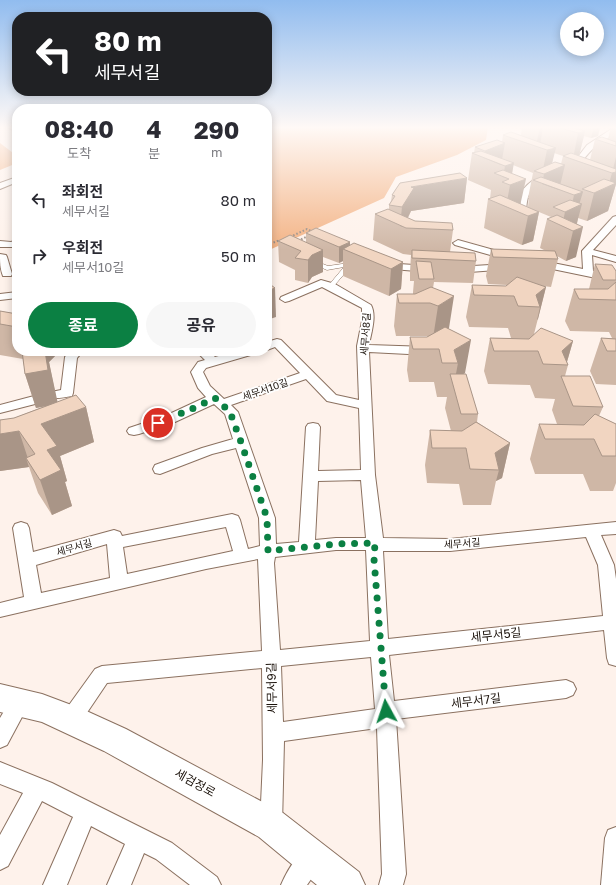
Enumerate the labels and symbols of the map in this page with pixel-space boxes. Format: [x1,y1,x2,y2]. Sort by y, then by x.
street label: 세무서8길 [358,312,372,356]
street label: 세무서10길 [240,376,290,402]
pin [141,406,175,440]
street label: 세무서길 [55,536,93,558]
street label: 세무서길 [443,536,481,550]
street label: 세무서5길 [470,624,522,645]
street label: 세무서9길 [264,662,279,714]
position arrow [365,690,407,732]
street label: 세무서7길 [450,690,502,711]
street label: 세검정로 [172,765,218,800]

